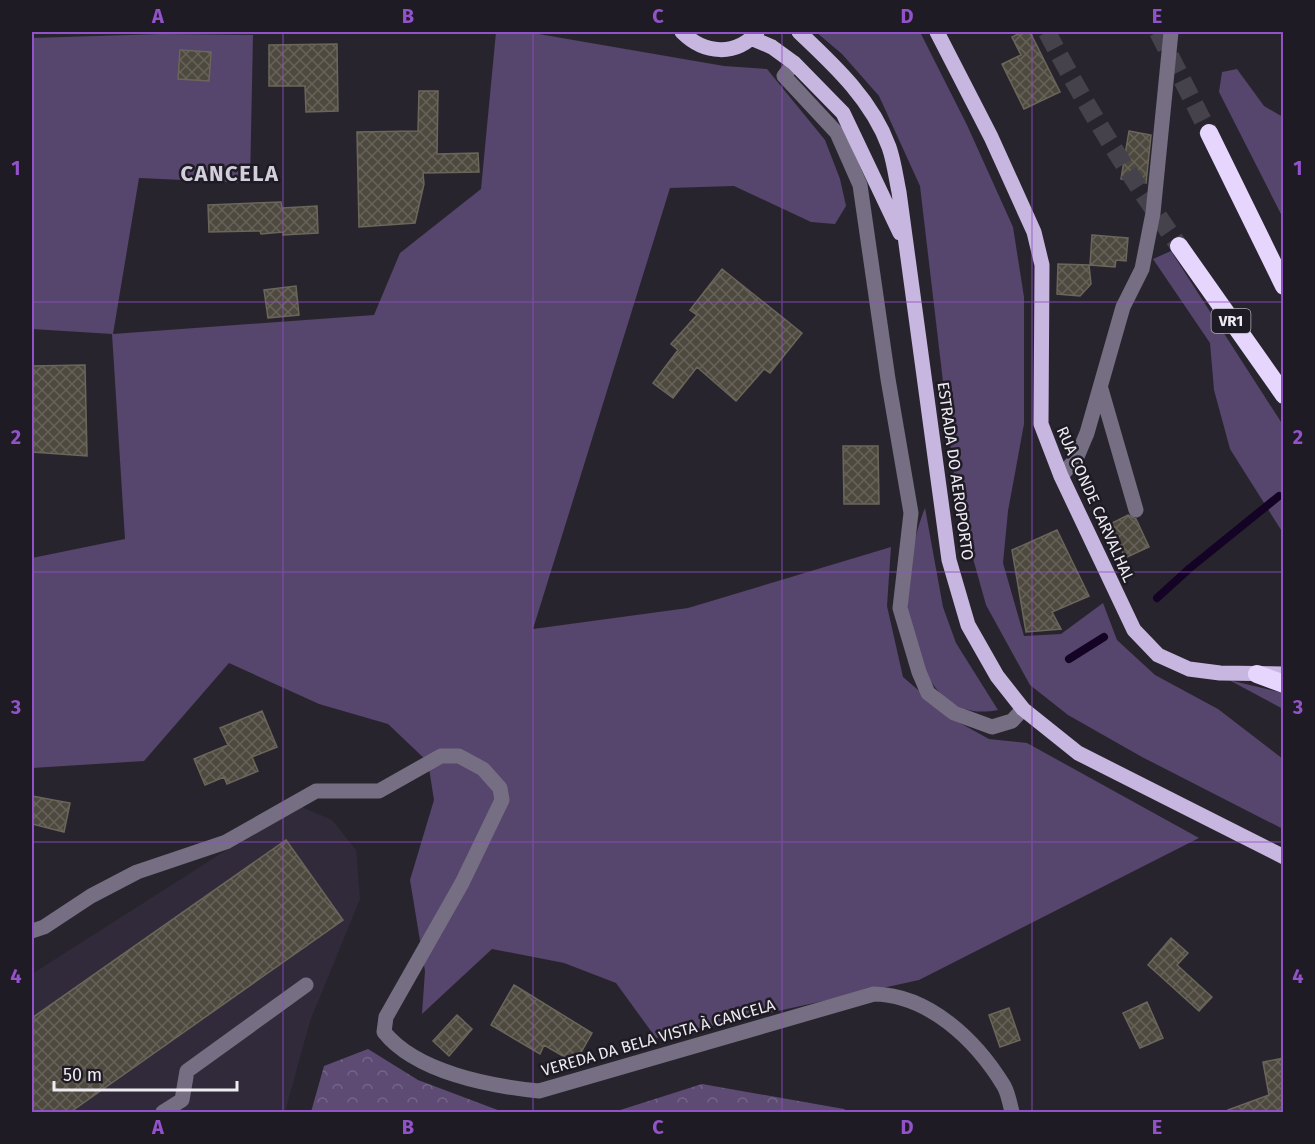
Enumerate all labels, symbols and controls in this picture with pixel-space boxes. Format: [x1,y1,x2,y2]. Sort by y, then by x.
text: A [151,4,165,28]
text: B [402,4,414,28]
text: C [652,4,664,28]
text: D [900,4,914,28]
text: E [1152,4,1162,28]
text: 1 [11,156,21,180]
text: 1 [1293,156,1303,180]
district label: CANCELA [180,160,280,187]
road number: VR1 [1212,309,1250,333]
street label: ESTRADA DO AEROPORTO [934,381,977,561]
street label: RUA CONDE CARVALHAL [1053,423,1139,585]
text: 2 [11,425,21,449]
text: 2 [1293,425,1303,449]
text: 3 [10,695,21,719]
text: 3 [1292,695,1303,719]
text: 4 [10,964,22,988]
text: 4 [1292,964,1304,988]
street label: VEREDA DA BELA VISTA À CANCELA [539,994,778,1080]
scale bar [54,1054,237,1092]
text: 50 m [63,1064,102,1086]
text: A [151,1115,165,1139]
text: B [402,1115,414,1139]
text: C [652,1115,664,1139]
text: D [900,1115,914,1139]
text: E [1152,1115,1162,1139]

